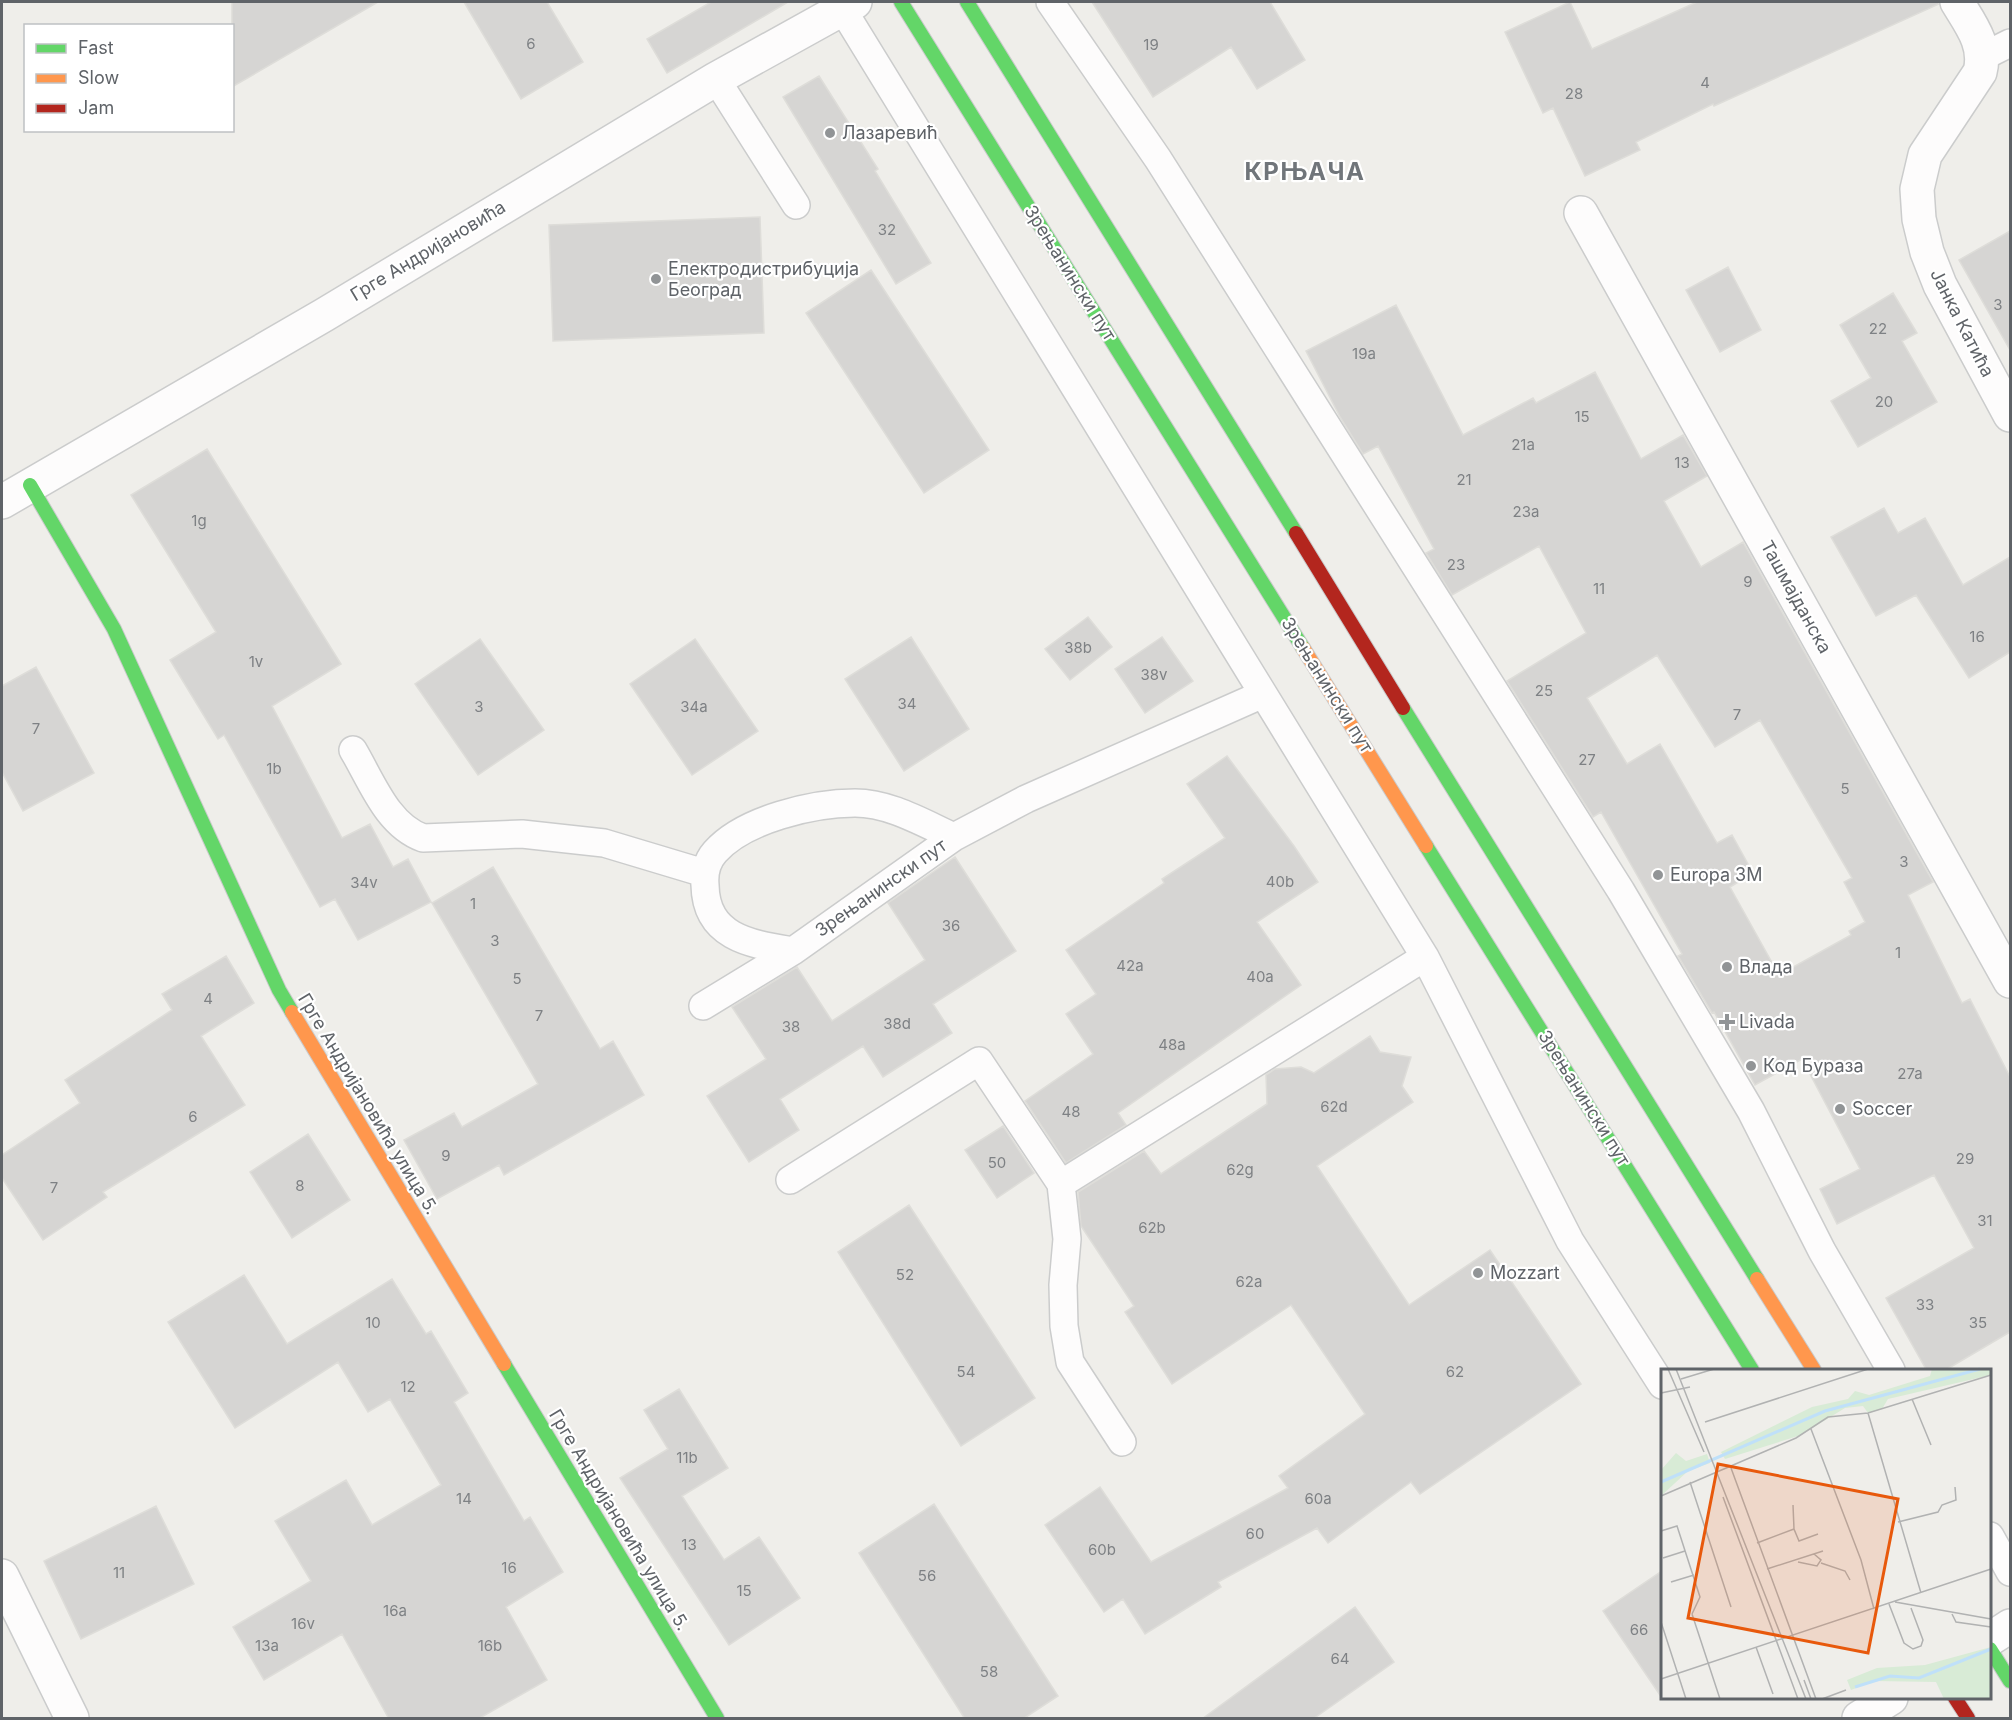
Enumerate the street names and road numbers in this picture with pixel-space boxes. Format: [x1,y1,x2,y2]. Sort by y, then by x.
street label: Грге Андријановића [346,196,509,305]
street label: Зрењанински пут [1020,201,1121,345]
street label: Јанка Катића [1926,265,1999,380]
street label: Ташмајданска [1757,537,1836,657]
street label: Зрењанински пут [1277,613,1378,757]
street label: Зрењанински пут [811,834,951,941]
street label: Грге Андријановића улица 5. [294,989,443,1218]
street label: Зрењанински пут [1534,1026,1635,1170]
street label: Грге Андријановића улица 5. [545,1405,694,1634]

